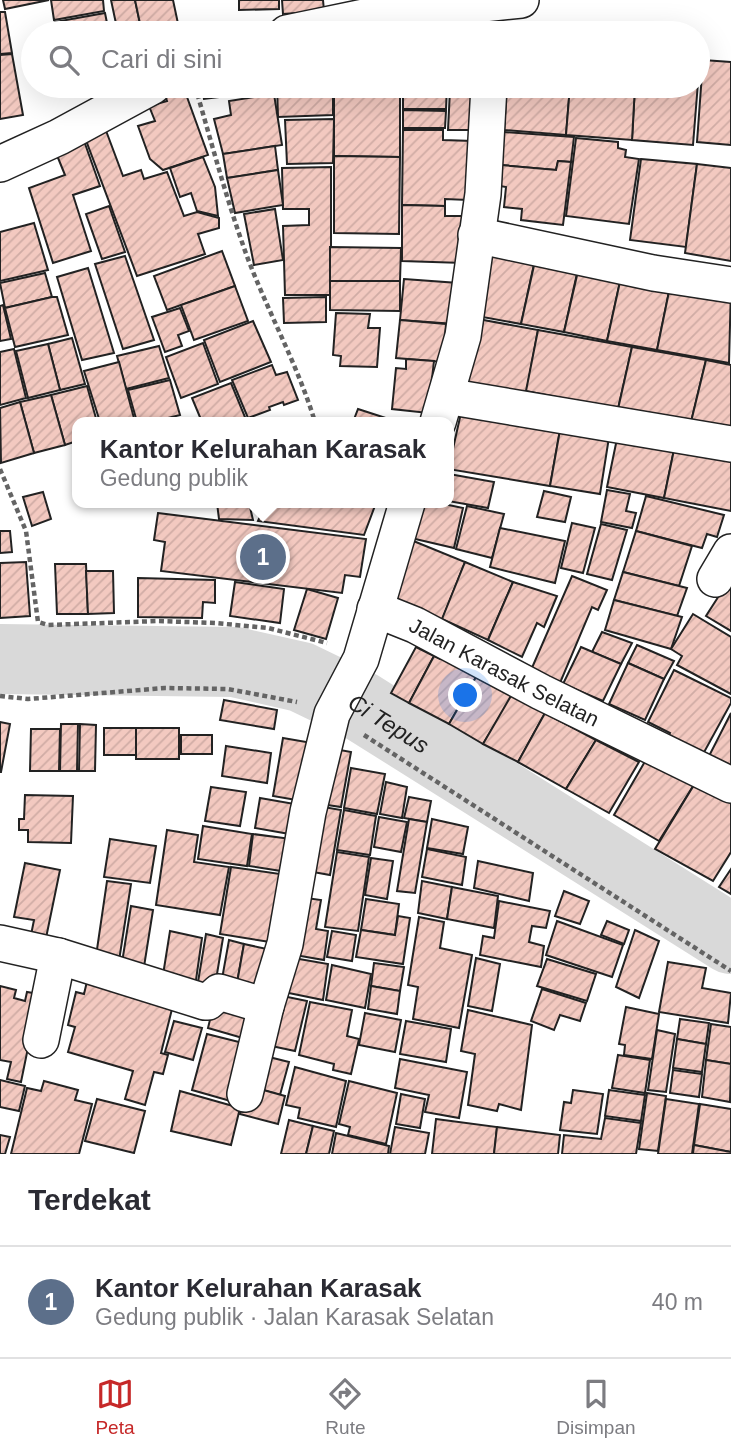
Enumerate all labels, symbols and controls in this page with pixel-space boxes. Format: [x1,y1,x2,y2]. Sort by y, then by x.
search box [21,21,710,98]
icon: search [45,41,83,79]
text: Cari di sini [101,44,222,74]
popup [72,417,454,508]
text: Kantor Kelurahan Karasak [100,434,426,464]
text: Gedung publik [100,465,248,491]
pin: 1 [240,531,286,583]
street label: Jalan Karasak Selatan [406,613,603,730]
your location [448,678,482,712]
water label: Ci Tepus [344,689,434,759]
text: Terdekat [28,1183,151,1216]
text: Kantor Kelurahan Karasak [95,1273,422,1303]
text: 1 [45,1289,57,1315]
text: 40 m [652,1289,703,1315]
text: Gedung publik · Jalan Karasak Selatan [95,1304,494,1330]
tab: Peta [95,1375,135,1439]
tab: Rute [325,1375,366,1439]
tab: Disimpan [556,1375,636,1439]

